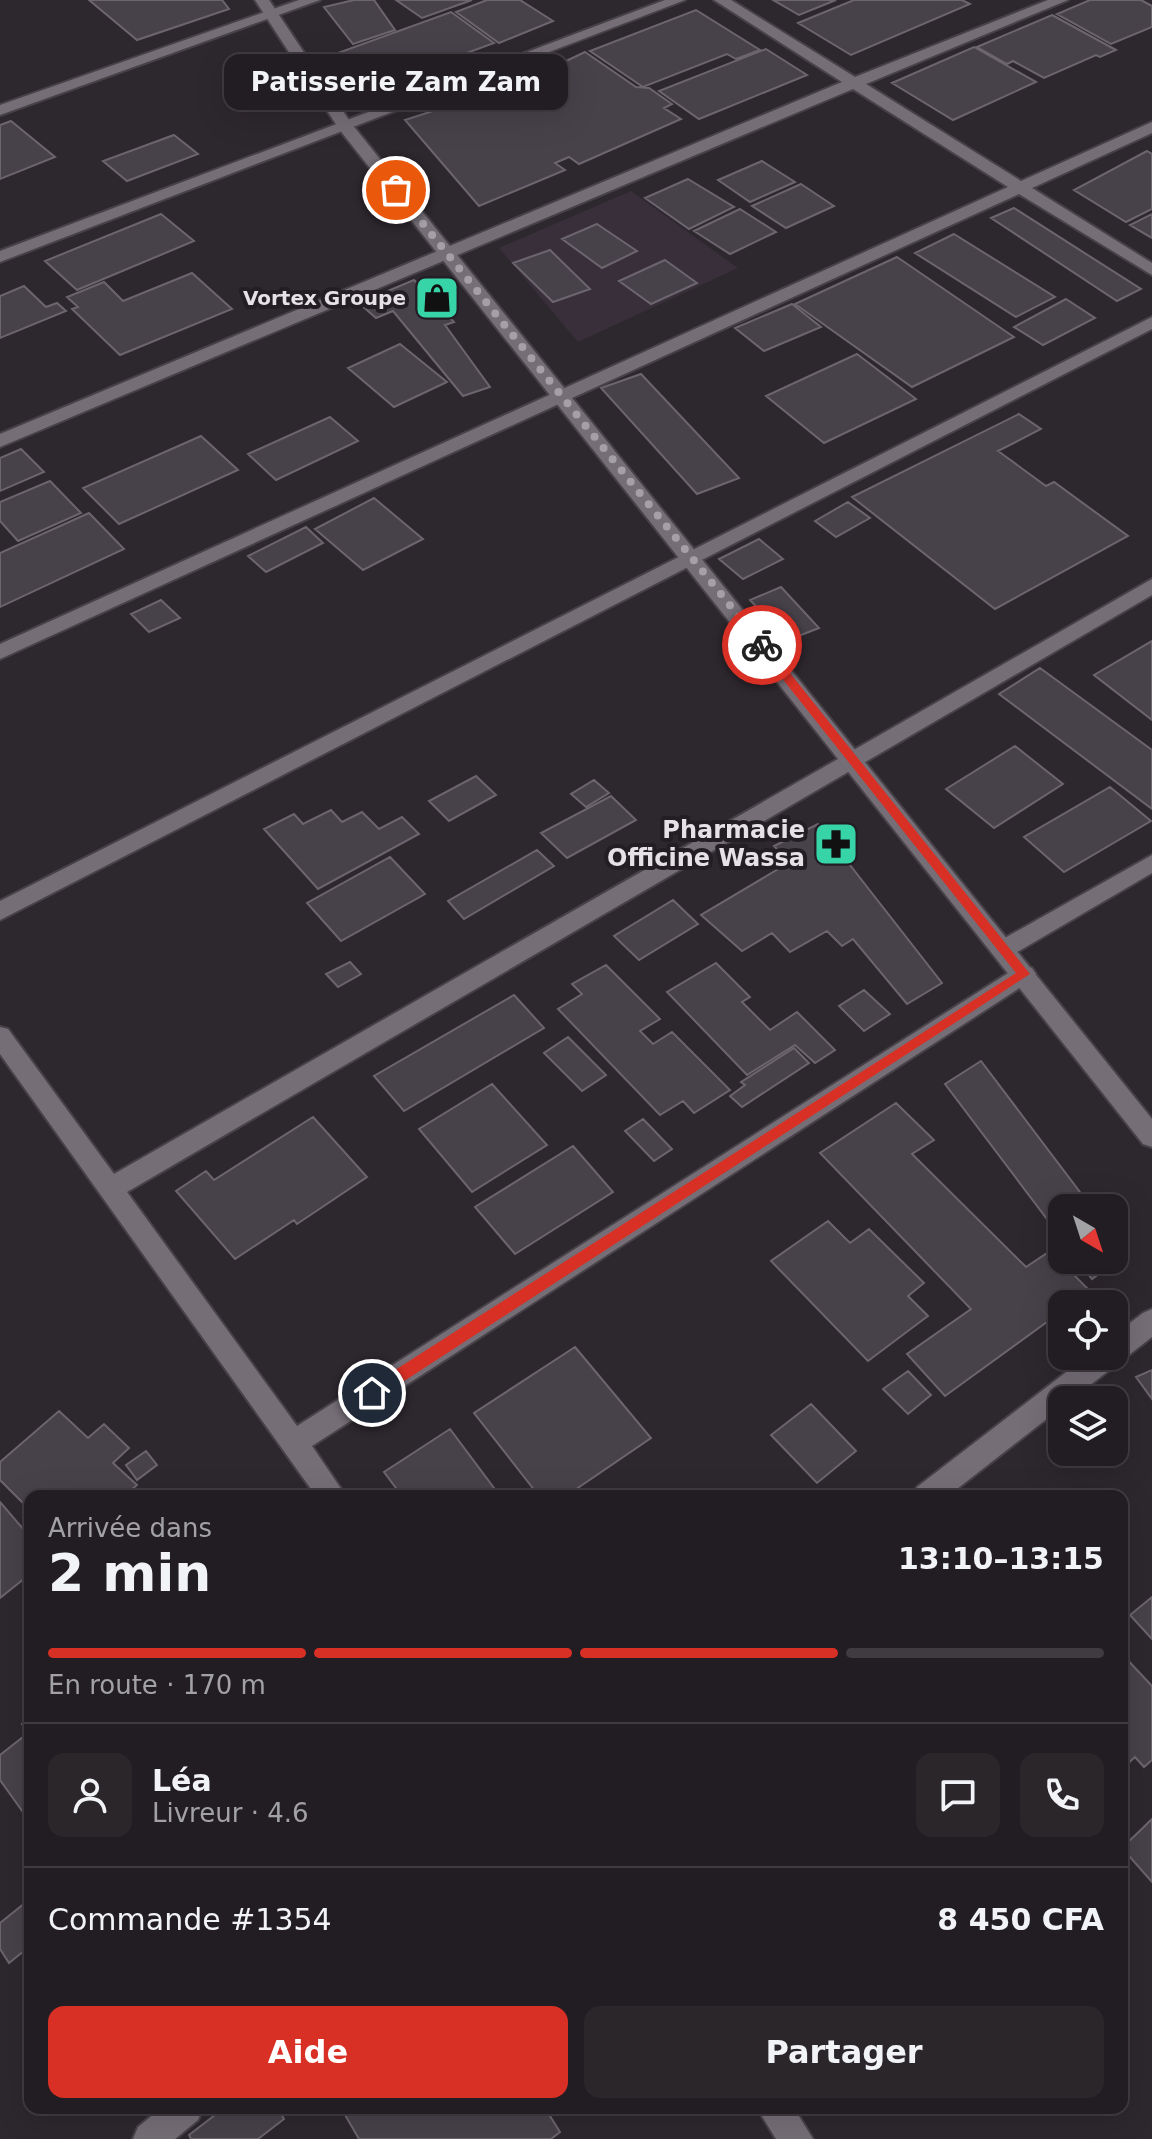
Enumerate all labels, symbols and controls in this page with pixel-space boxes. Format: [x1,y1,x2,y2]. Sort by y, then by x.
callout: Patisserie Zam Zam [224,54,568,110]
text: Patisserie Zam Zam [251,67,541,97]
pin [362,156,430,224]
icon: bag [374,168,418,212]
shop icon: Vortex Groupe [413,274,461,322]
place label: Vortex Groupe [243,286,406,310]
courier [722,605,802,685]
icon: bike [740,623,784,667]
place label: Pharmacie Officine Wassa [607,816,805,872]
pharmacy icon: Pharmacie Officine Wassa [812,820,860,868]
north arrow [1048,1194,1128,1274]
map controls [1048,1194,1128,1466]
button: locate [1048,1290,1128,1370]
pin [338,1359,406,1427]
icon: home [350,1371,394,1415]
button: layers [1048,1386,1128,1466]
text: Arrivée dans [48,1513,212,1543]
text: 13:10–13:15 [898,1541,1104,1576]
text: 2 min [48,1543,211,1603]
text: En route · 170 m [48,1670,266,1700]
button: person [48,1753,132,1837]
button: chat [916,1753,1000,1837]
button: phone [1020,1753,1104,1837]
text: Léa [152,1763,212,1798]
text: Livreur · 4.6 [152,1798,309,1828]
text: Commande #1354 [48,1902,332,1937]
text: 8 450 CFA [937,1902,1104,1937]
button: Aide [48,2006,568,2098]
button: Partager [584,2006,1104,2098]

